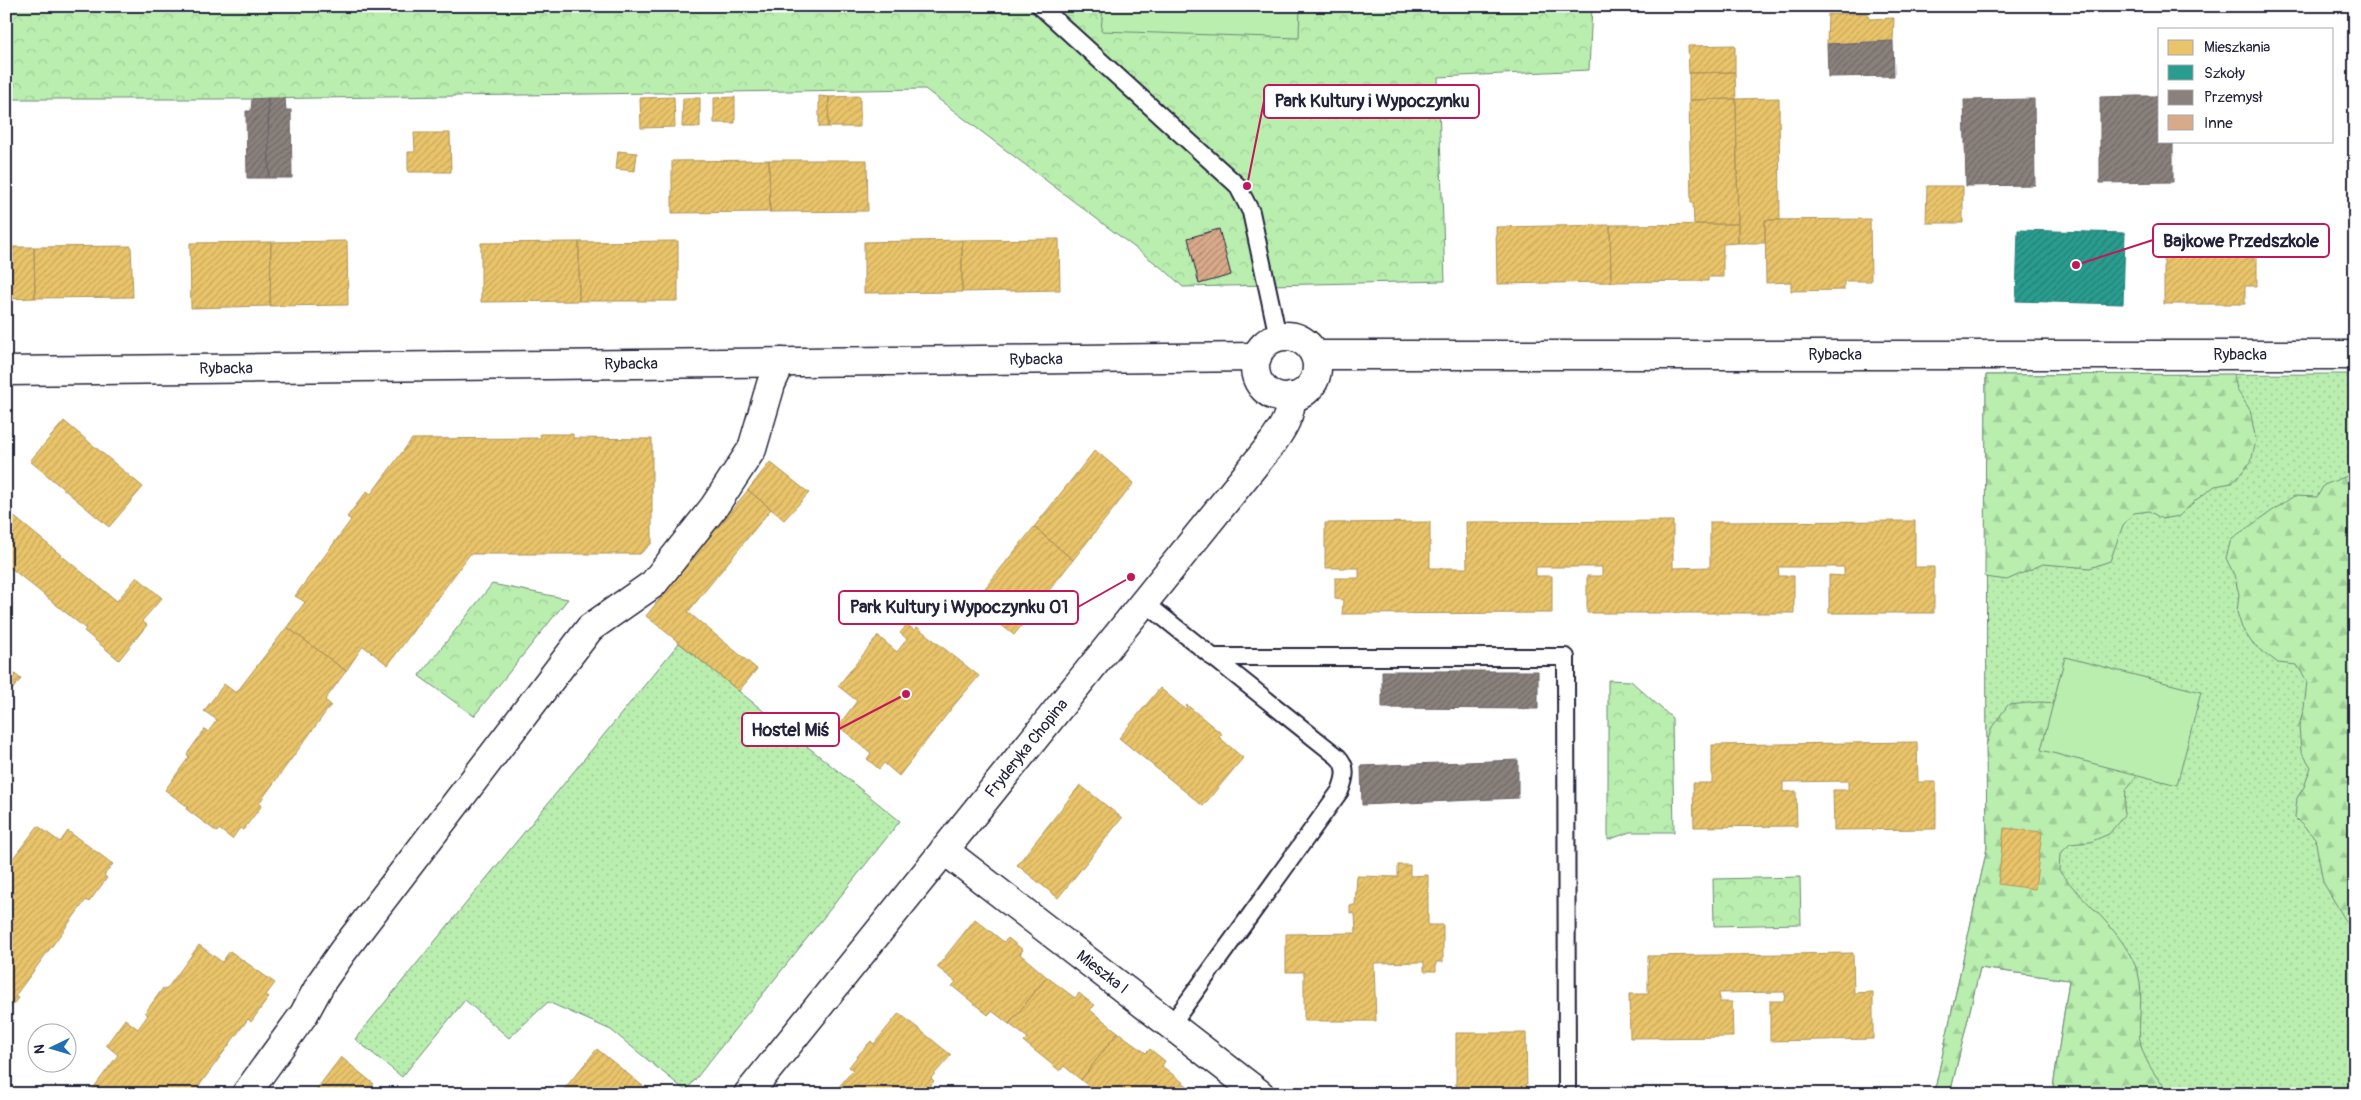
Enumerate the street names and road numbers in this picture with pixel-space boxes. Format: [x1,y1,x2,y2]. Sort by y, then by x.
street label: Rybacka [1808,345,1862,365]
street label: Rybacka [2213,345,2267,365]
street label: Rybacka [1009,349,1063,370]
street label: Rybacka [604,354,658,374]
street label: Rybacka [199,358,253,379]
street label: Fryderyka Chopina [981,695,1072,802]
street label: Mieszka I [1072,946,1132,998]

